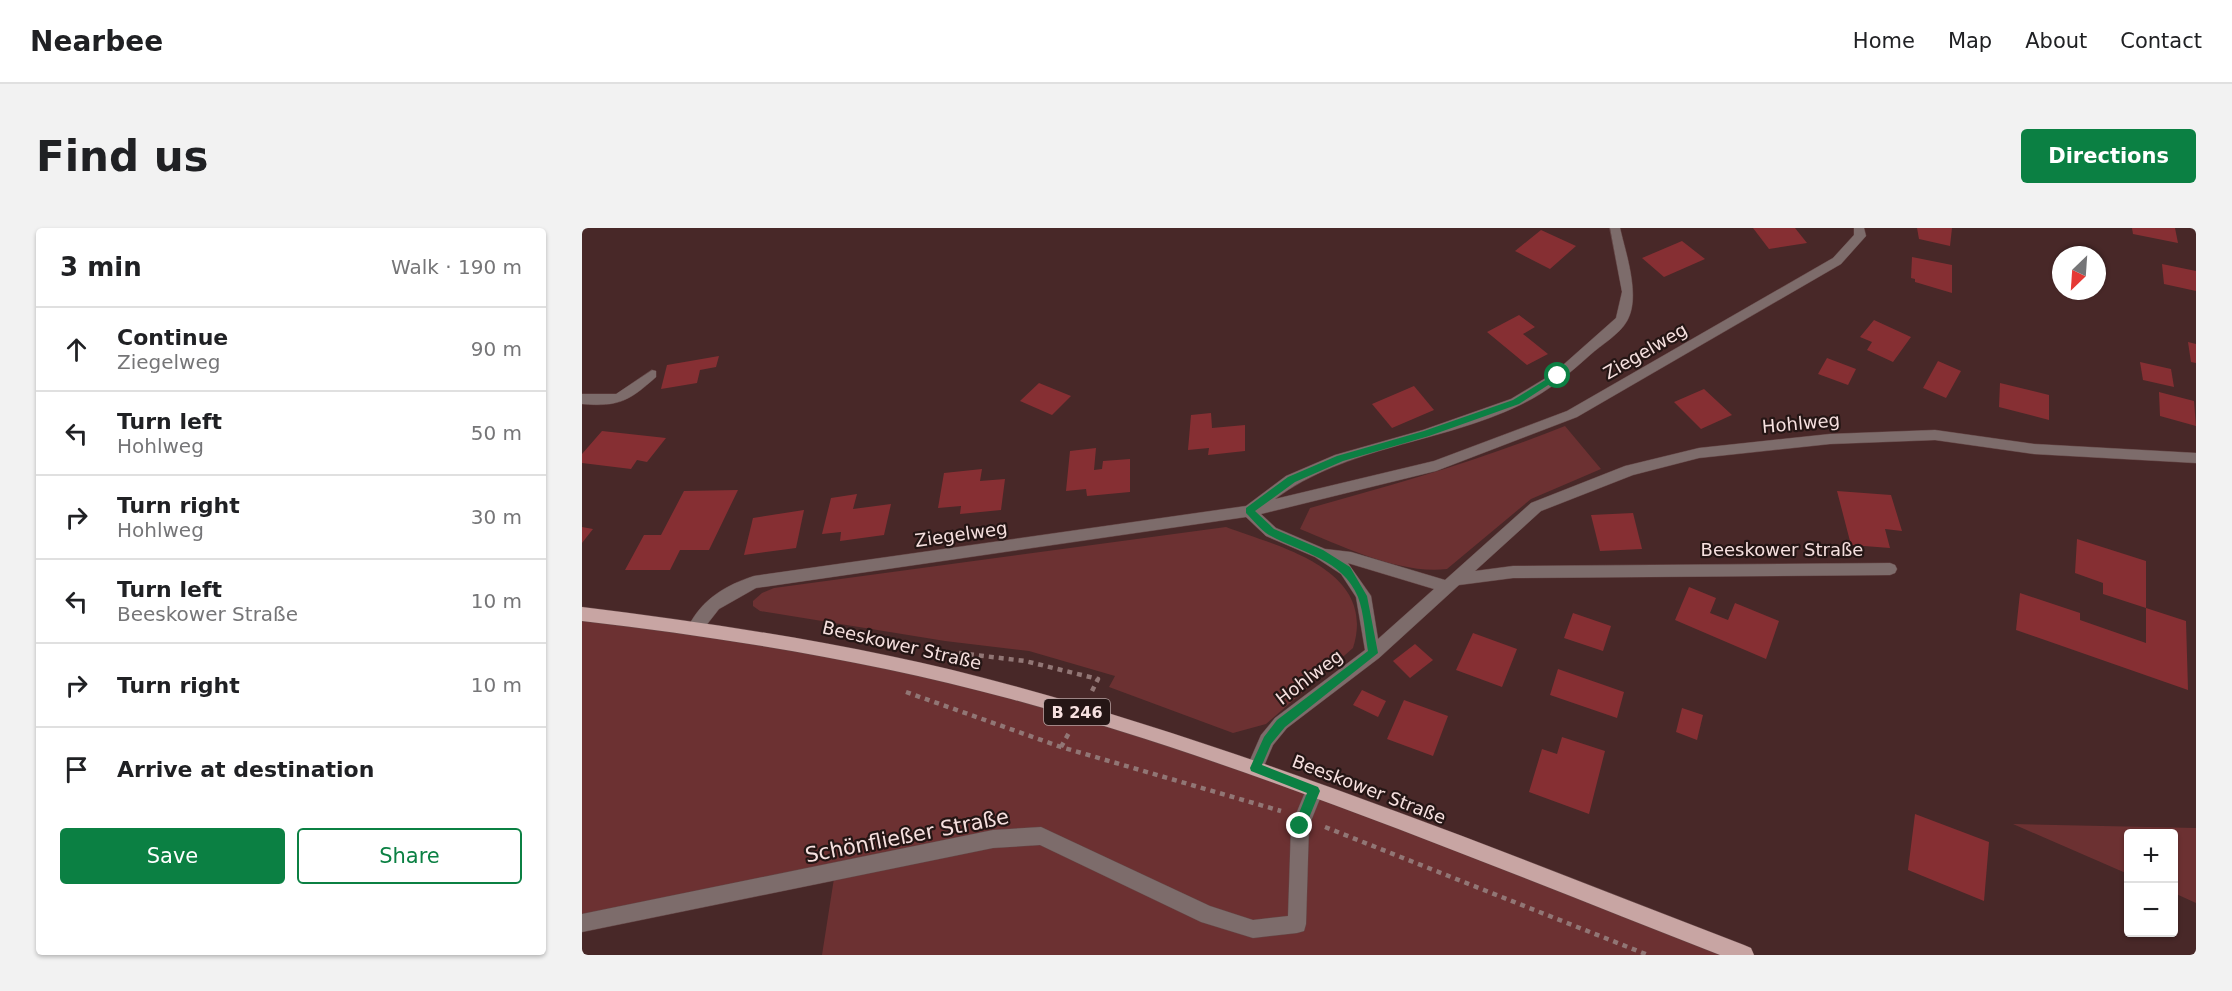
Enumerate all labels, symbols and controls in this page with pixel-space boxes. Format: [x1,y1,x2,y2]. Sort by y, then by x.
text: Nearbee [30,25,163,58]
text: Home [1853,29,1915,53]
text: Map [1948,29,1992,53]
text: About [2025,29,2087,53]
text: Contact [2120,29,2202,53]
button: Directions [2021,129,2196,183]
text: Find us [36,132,209,181]
north arrow [2052,246,2106,300]
text: 3 min [60,252,142,282]
text: Walk · 190 m [391,255,522,279]
street label: Ziegelweg [1599,319,1691,383]
text: Continue [117,325,228,350]
icon: ahead [60,333,93,366]
text: 90 m [471,337,522,361]
text: Ziegelweg [117,350,220,374]
route start [1544,362,1570,388]
text: Turn left [117,409,222,434]
street label: Hohlweg [1761,409,1841,437]
icon: left [60,417,93,450]
text: 50 m [471,421,522,445]
text: Hohlweg [117,434,204,458]
text: Turn right [117,493,240,518]
icon: right [60,501,93,534]
text: 30 m [471,505,522,529]
street label: Ziegelweg [913,517,1009,551]
text: Hohlweg [117,518,204,542]
street label: Beeskower Straße [1701,539,1863,560]
text: Turn left [117,577,222,602]
icon: left [60,585,93,618]
text: 10 m [471,589,522,613]
text: Beeskower Straße [117,602,298,626]
street label: Beeskower Straße [820,616,984,674]
street label: Hohlweg [1271,645,1347,709]
icon: right [60,669,93,702]
text: Turn right [117,673,240,698]
text: 10 m [471,673,522,697]
road number: B 246 [1044,699,1110,725]
street label: Beeskower Straße [1289,750,1449,828]
icon: arrive [60,753,93,786]
text: Arrive at destination [117,757,374,782]
street label: Schönfließer Straße [803,804,1011,868]
route end [1286,812,1312,838]
button: Save [60,828,285,884]
button: Share [297,828,522,884]
map controls [2124,829,2178,937]
button: + [2124,829,2178,883]
button: − [2124,883,2178,937]

